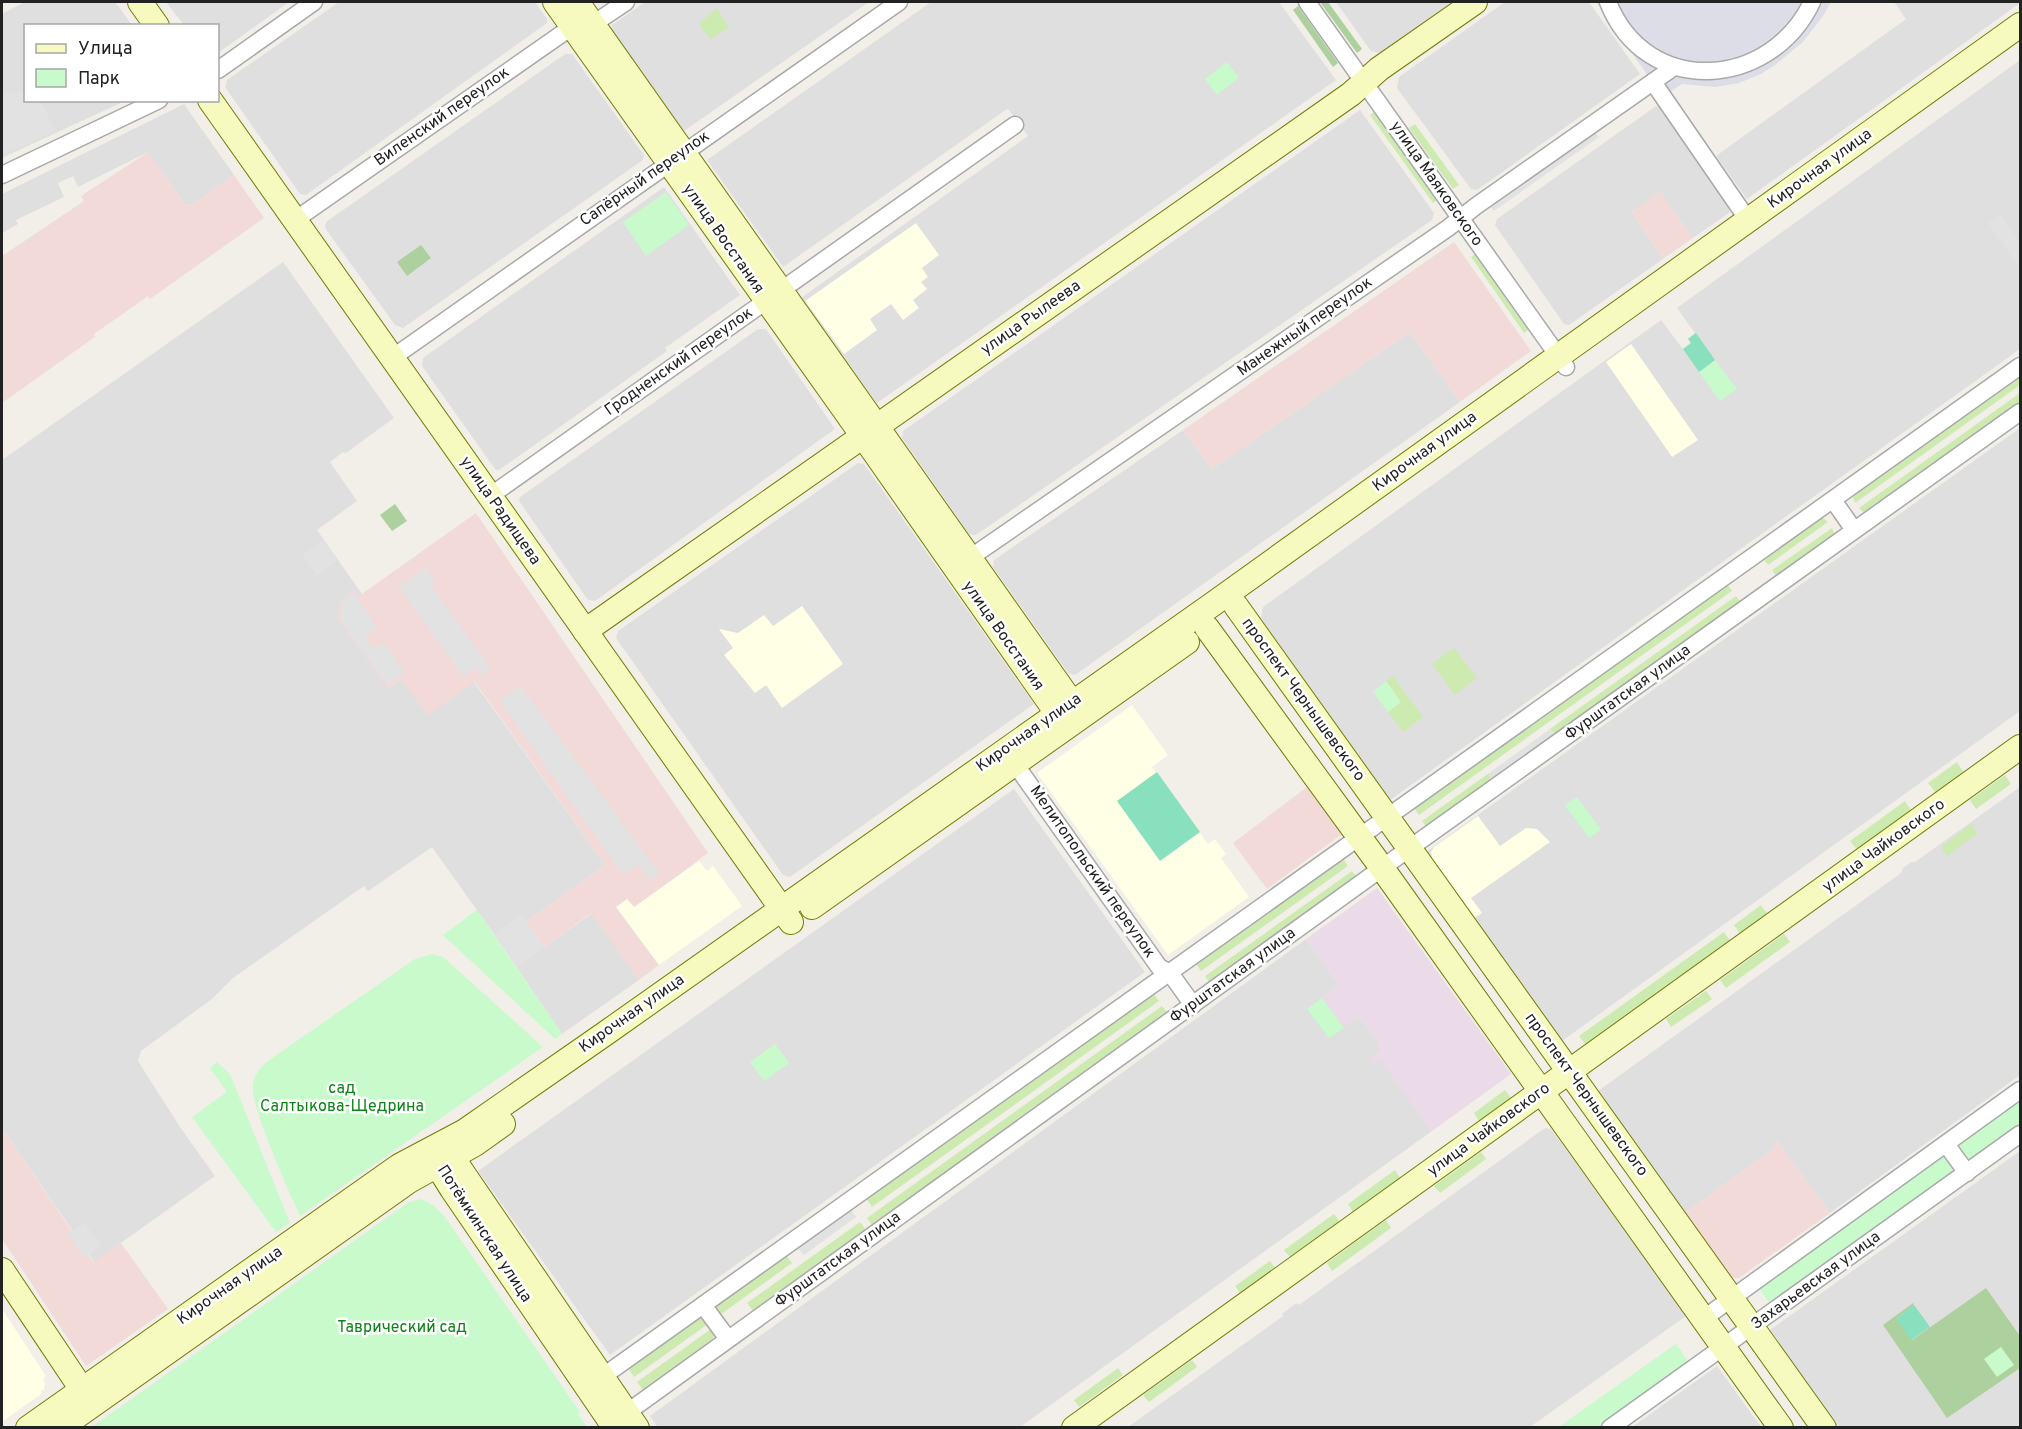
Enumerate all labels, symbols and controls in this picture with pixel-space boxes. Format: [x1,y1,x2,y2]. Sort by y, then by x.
legend [24,24,219,102]
text: Улица [78,38,132,61]
street label: Виленский переулок [371,63,513,171]
text: Парк [78,68,120,91]
street label: улица Маяковского [1385,117,1487,251]
street label: Кирочная улица [1764,124,1876,214]
street label: Сапёрный переулок [576,127,714,231]
street label: улица Восстания [678,180,768,298]
street label: Манежный переулок [1234,273,1376,381]
street label: улица Рылеева [977,276,1085,360]
street label: Гродненский переулок [601,303,757,421]
street label: Кирочная улица [1369,407,1481,497]
street label: улица Радищева [455,453,545,569]
street label: улица Восстания [958,577,1048,695]
street label: проспект Чернышевского [1237,614,1369,786]
street label: Фурштатская улица [1561,641,1695,745]
street label: Кирочная улица [972,689,1086,777]
street label: Мелитопольский переулок [1025,782,1159,962]
street label: улица Чайковского [1819,795,1949,897]
street label: Фурштатская улица [1166,924,1300,1028]
street label: Кирочная улица [575,970,689,1058]
street label: проспект Чернышевского [1520,1009,1652,1181]
park label: сад Салтыкова-Щедрина [260,1079,424,1117]
street label: улица Чайковского [1424,1079,1554,1181]
street label: Потёмкинская улица [432,1162,536,1306]
street label: Фурштатская улица [771,1208,905,1312]
street label: Захарьевская улица [1747,1227,1885,1335]
street label: Кирочная улица [173,1242,287,1330]
park label: Таврический сад [337,1318,467,1338]

